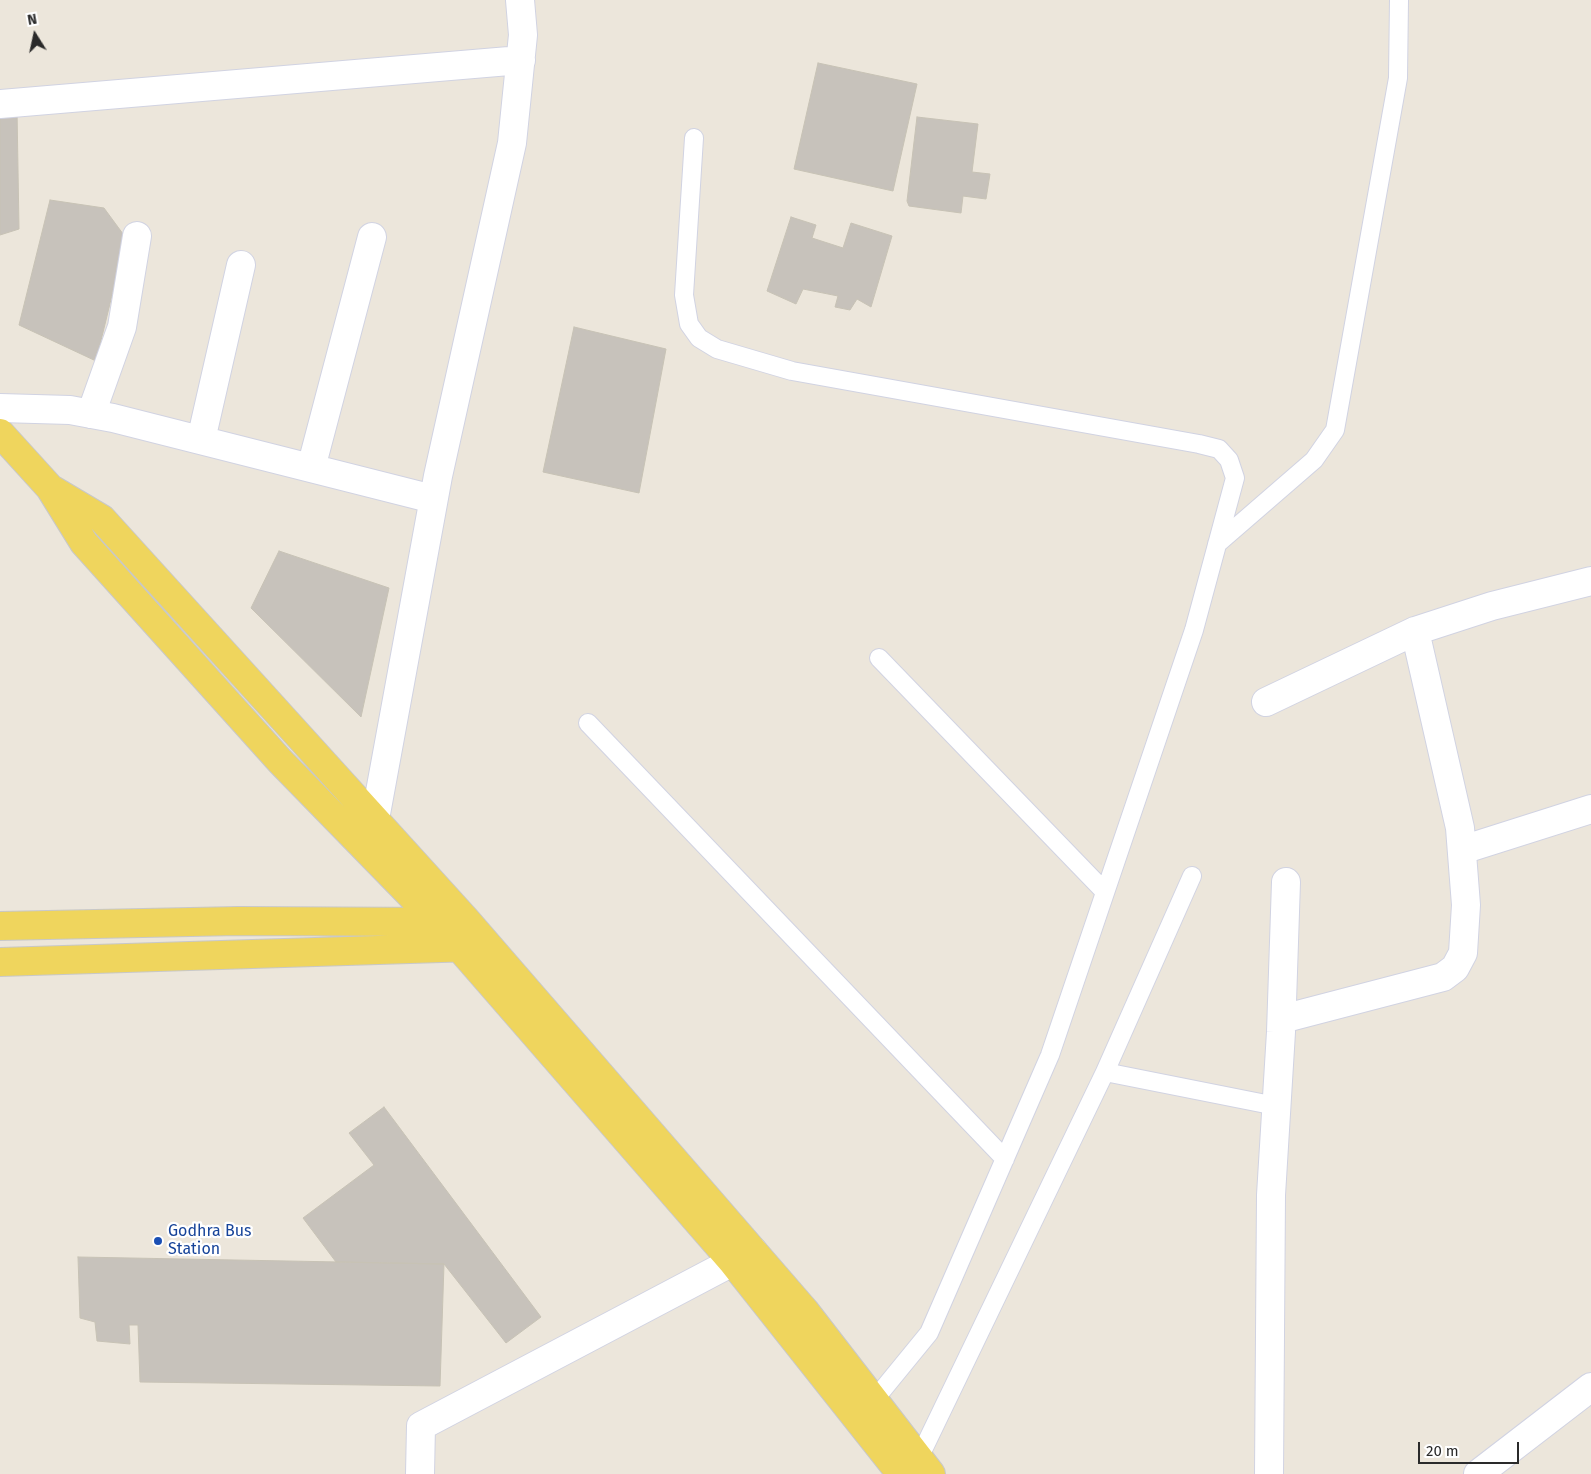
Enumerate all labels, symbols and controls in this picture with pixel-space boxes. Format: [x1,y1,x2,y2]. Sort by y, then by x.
north arrow [10,10,60,60]
text: N [26,11,38,29]
place label: Godhra Bus Station [168,1222,251,1260]
marker: Godhra Bus Station [152,1235,164,1247]
scale bar [1421,1432,1522,1464]
text: 20 m [1426,1442,1459,1460]

